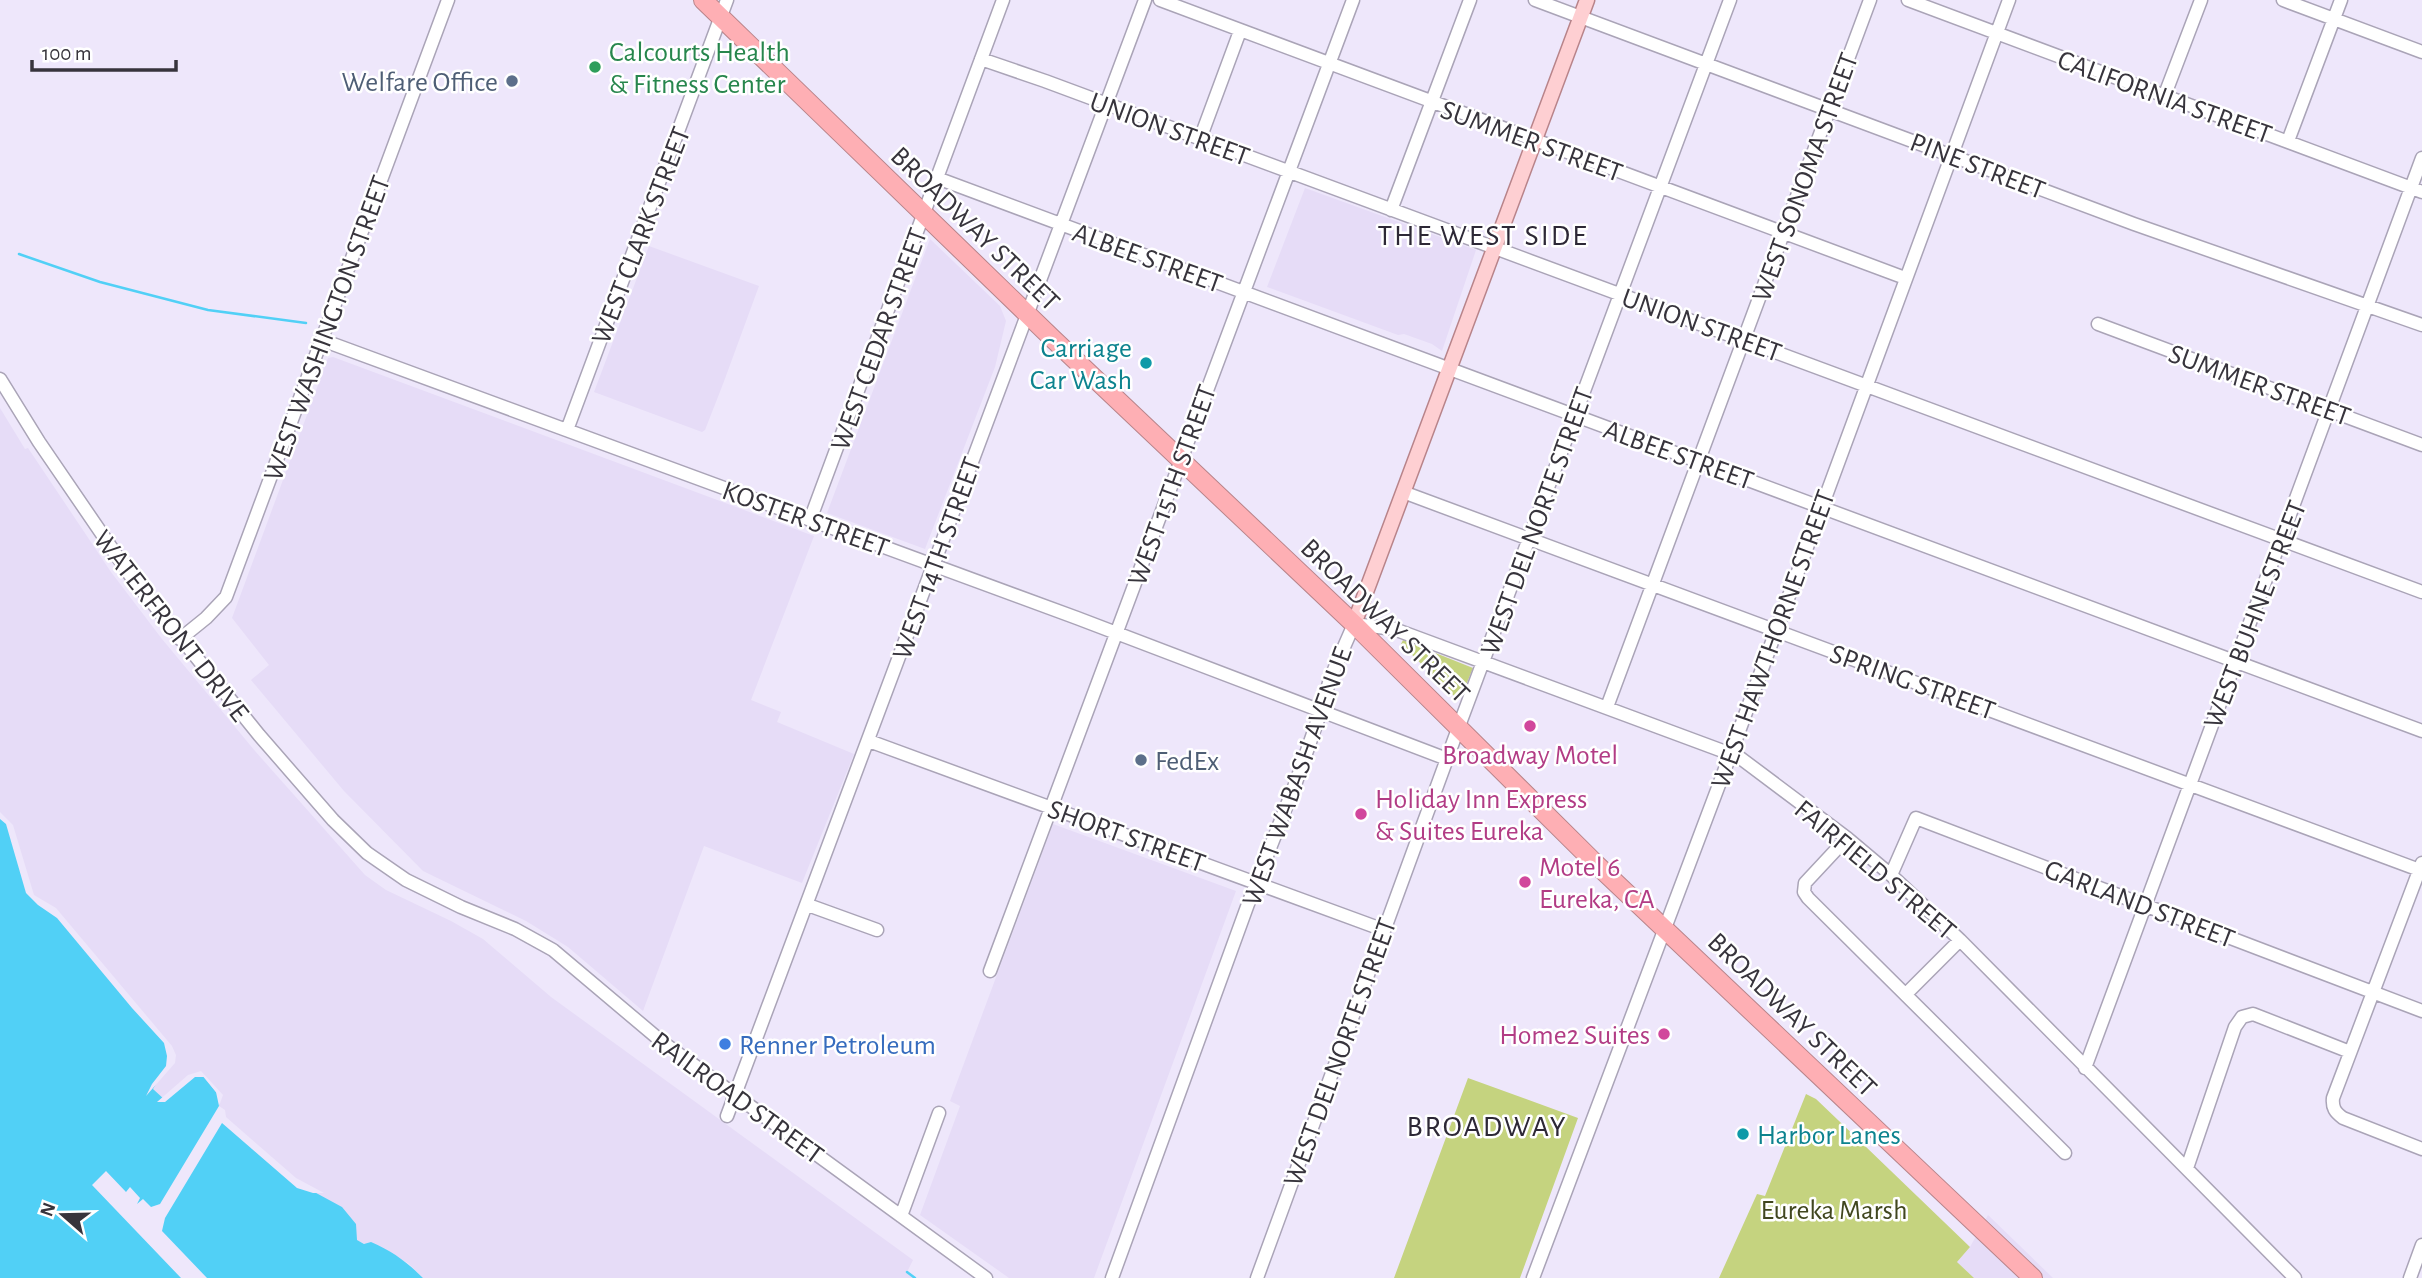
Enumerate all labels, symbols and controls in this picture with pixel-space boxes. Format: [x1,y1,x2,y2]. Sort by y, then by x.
scale bar [32,28,175,72]
place label: Calcourts Health & Fitness Center [609,39,790,99]
text: 100 m [42,43,92,64]
street label: CALIFORNIA STREET [2054,46,2275,150]
street label: WEST SONOMA STREET [1748,49,1864,306]
marker: Calcourts Health & Fitness Center [587,59,603,75]
place label: Welfare Office [342,69,498,97]
marker: Welfare Office [504,73,520,89]
street label: UNION STREET [1086,88,1253,172]
street label: SUMMER STREET [1437,96,1626,188]
street label: WEST CLARK STREET [588,123,696,348]
street label: PINE STREET [1906,128,2049,205]
street label: BROADWAY STREET [885,142,1065,317]
street label: WEST WASHINGTON STREET [260,172,396,485]
street label: ALBEE STREET [1069,219,1226,299]
district label: THE WEST SIDE [1377,221,1589,251]
street label: WEST CEDAR STREET [827,224,933,455]
street label: UNION STREET [1618,284,1785,368]
place label: Carriage Car Wash [1030,335,1132,395]
street label: SUMMER STREET [2165,340,2354,432]
marker: Carriage Car Wash [1138,355,1154,371]
street label: WEST 15TH STREET [1124,381,1222,590]
street label: WEST DEL NORTE STREET [1476,384,1600,659]
street label: ALBEE STREET [1600,416,1757,496]
street label: WEST 14TH STREET [888,454,988,664]
street label: KOSTER STREET [718,477,893,563]
street label: WEST HAWTHORNE STREET [1707,487,1841,792]
street label: WEST BUHNE STREET [2200,497,2312,732]
street label: WATERFRONT DRIVE [87,525,253,727]
street label: BROADWAY STREET [1295,534,1475,709]
street label: SPRING STREET [1826,640,1999,726]
street label: WEST WABASH AVENUE [1238,643,1358,910]
marker: Broadway Motel [1522,718,1538,734]
place label: Broadway Motel [1442,742,1618,770]
place label: FedEx [1155,748,1219,776]
marker: FedEx [1133,752,1149,768]
place label: Holiday Inn Express & Suites Eureka [1375,786,1587,846]
street label: SHORT STREET [1044,795,1209,878]
street label: FAIRFIELD STREET [1789,795,1961,946]
marker: Holiday Inn Express & Suites Eureka [1353,806,1369,822]
place label: Motel 6 Eureka, CA [1539,854,1655,914]
street label: GARLAND STREET [2040,856,2238,954]
marker: Motel 6 Eureka, CA [1517,874,1533,890]
street label: WEST DEL NORTE STREET [1279,915,1403,1190]
street label: BROADWAY STREET [1702,928,1882,1103]
place label: Home2 Suites [1499,1022,1650,1050]
marker: Home2 Suites [1656,1026,1672,1042]
street label: RAILROAD STREET [646,1027,828,1170]
place label: Renner Petroleum [739,1032,936,1060]
marker: Renner Petroleum [717,1036,733,1052]
district label: BROADWAY [1406,1112,1568,1142]
place label: Harbor Lanes [1757,1122,1901,1150]
marker: Harbor Lanes [1735,1126,1751,1142]
north arrow [28,1180,98,1250]
park label: Eureka Marsh [1760,1197,1908,1225]
text: N [37,1200,60,1219]

